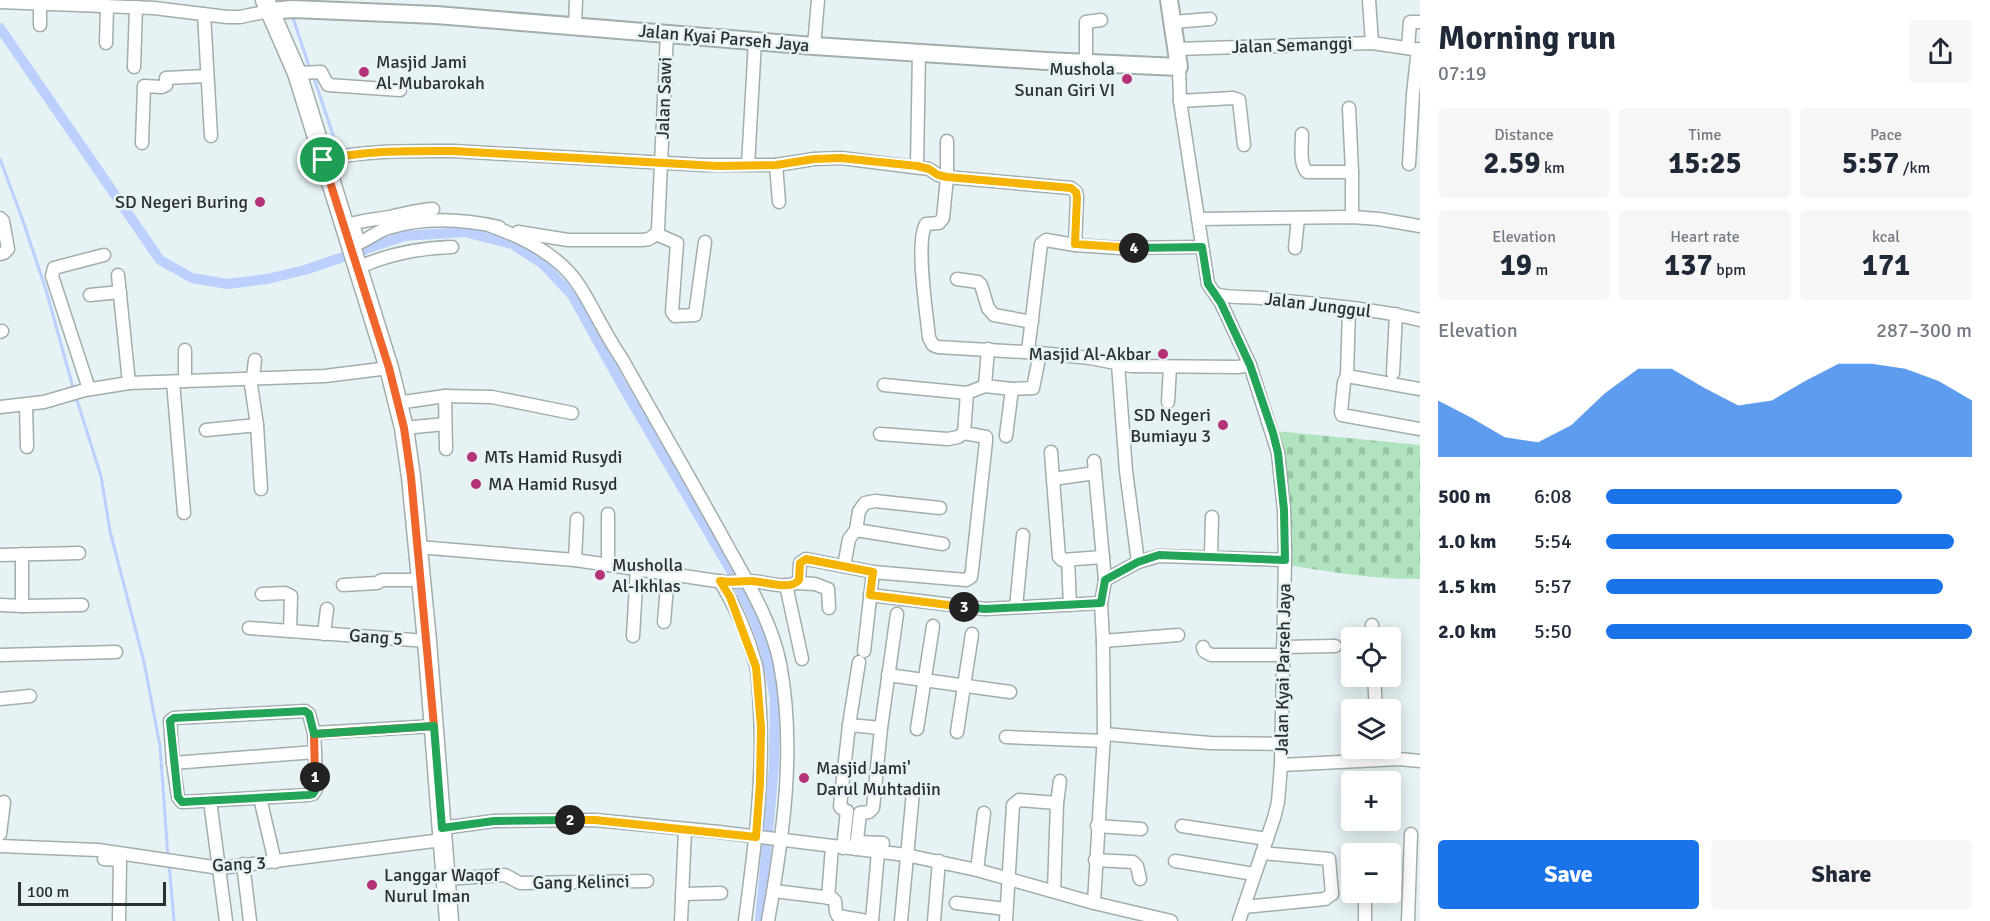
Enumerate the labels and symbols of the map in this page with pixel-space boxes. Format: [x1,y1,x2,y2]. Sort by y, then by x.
street label: Jalan Kyai Parseh Jaya [638,20,810,56]
street label: Jalan Semanggi [1231,32,1353,58]
place label: Masjid Jami Al-Mubarokah [376,51,485,94]
street label: Jalan Sawi [652,57,676,139]
place label: Mushola Sunan Giri VI [1015,58,1115,101]
marker: Masjid Jami Al-Mubarokah [357,65,371,79]
marker: Mushola Sunan Giri VI [1120,72,1134,86]
pin [297,134,348,185]
place label: SD Negeri Buring [115,191,248,213]
marker: SD Negeri Buring [253,195,267,209]
pin: 4 [1119,233,1149,263]
street label: Jalan Junggul [1264,288,1372,322]
place label: Masjid Al-Akbar [1029,343,1151,365]
marker: Masjid Al-Akbar [1156,347,1170,361]
place label: SD Negeri Bumiayu 3 [1130,404,1211,447]
marker: SD Negeri Bumiayu 3 [1216,418,1230,432]
place label: MTs Hamid Rusydi [484,446,622,468]
marker: MTs Hamid Rusydi [465,450,479,464]
place label: MA Hamid Rusyd [488,473,617,495]
marker: MA Hamid Rusyd [469,477,483,491]
place label: Musholla Al-Ikhlas [612,554,683,597]
marker: Musholla Al-Ikhlas [593,568,607,582]
street label: Jalan Kyai Parseh Jaya [1271,583,1295,755]
pin: 3 [949,592,979,622]
street label: Gang 5 [348,624,404,650]
place label: Masjid Jami' Darul Muhtadiin [816,757,941,800]
pin: 1 [300,762,330,792]
marker: Masjid Jami' Darul Muhtadiin [797,771,811,785]
pin: 2 [555,805,585,835]
street label: Gang 3 [212,852,266,876]
place label: Langgar Waqof Nurul Iman [384,864,500,907]
street label: Gang Kelinci [532,870,630,894]
marker: Langgar Waqof Nurul Iman [365,878,379,892]
scale bar [18,879,166,906]

